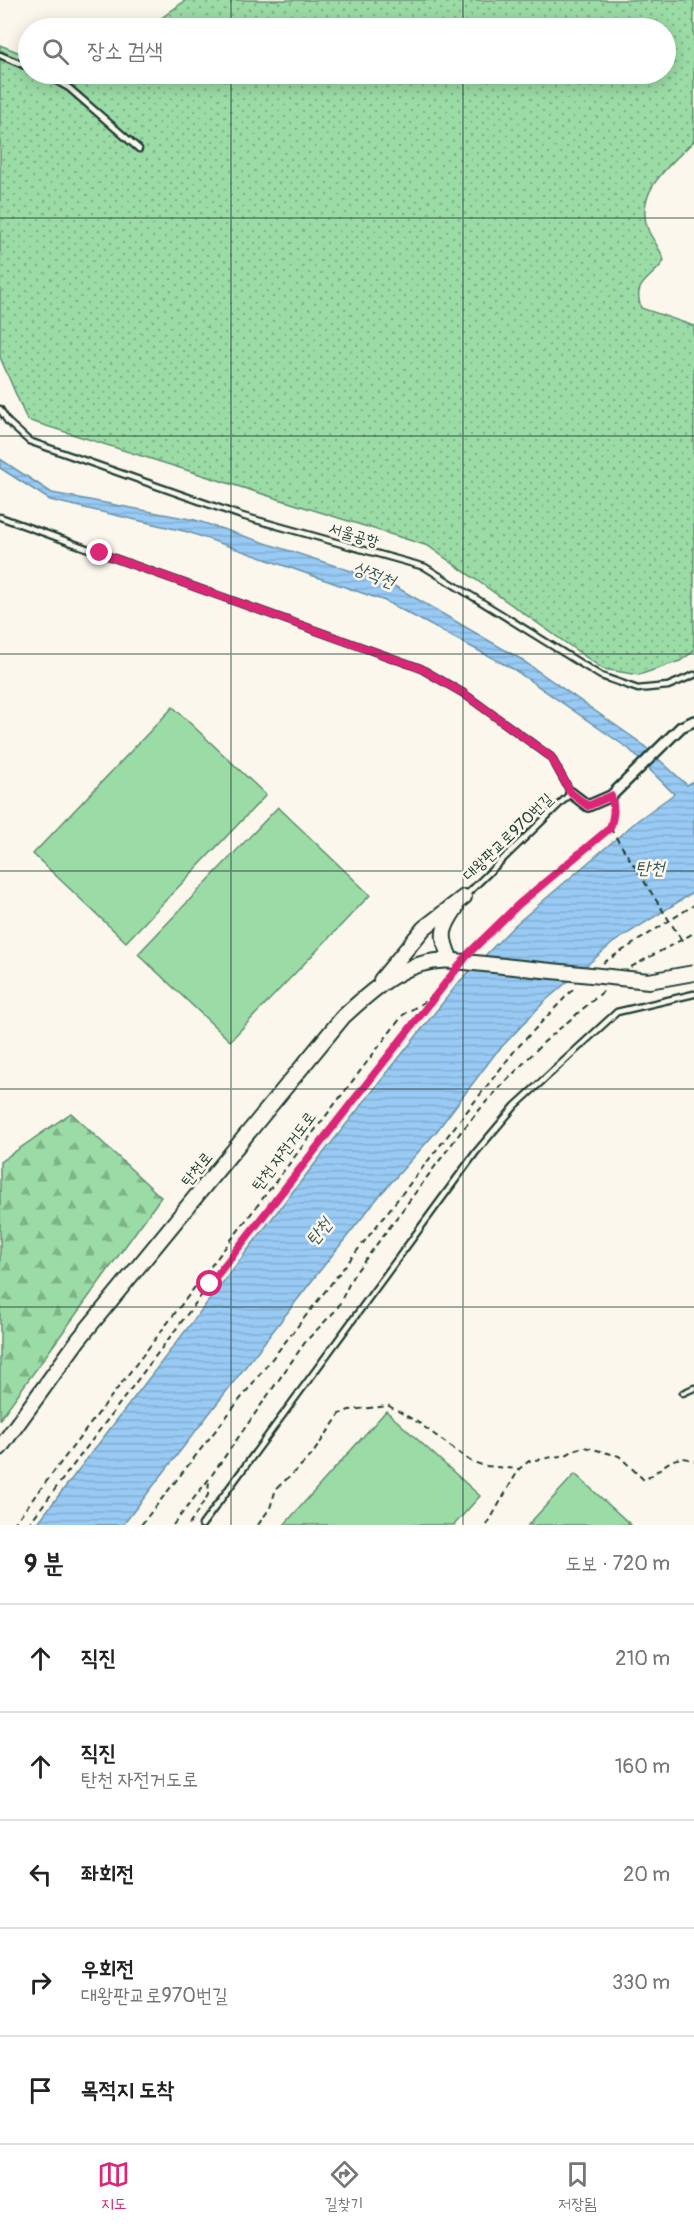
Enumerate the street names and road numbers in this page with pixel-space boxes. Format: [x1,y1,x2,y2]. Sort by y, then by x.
street label: 서울공항 [326,518,382,552]
street label: 대왕판교로970번길 [459,789,557,885]
street label: 탄천 자전거도로 [248,1108,320,1194]
street label: 탄천로 [177,1148,217,1190]

